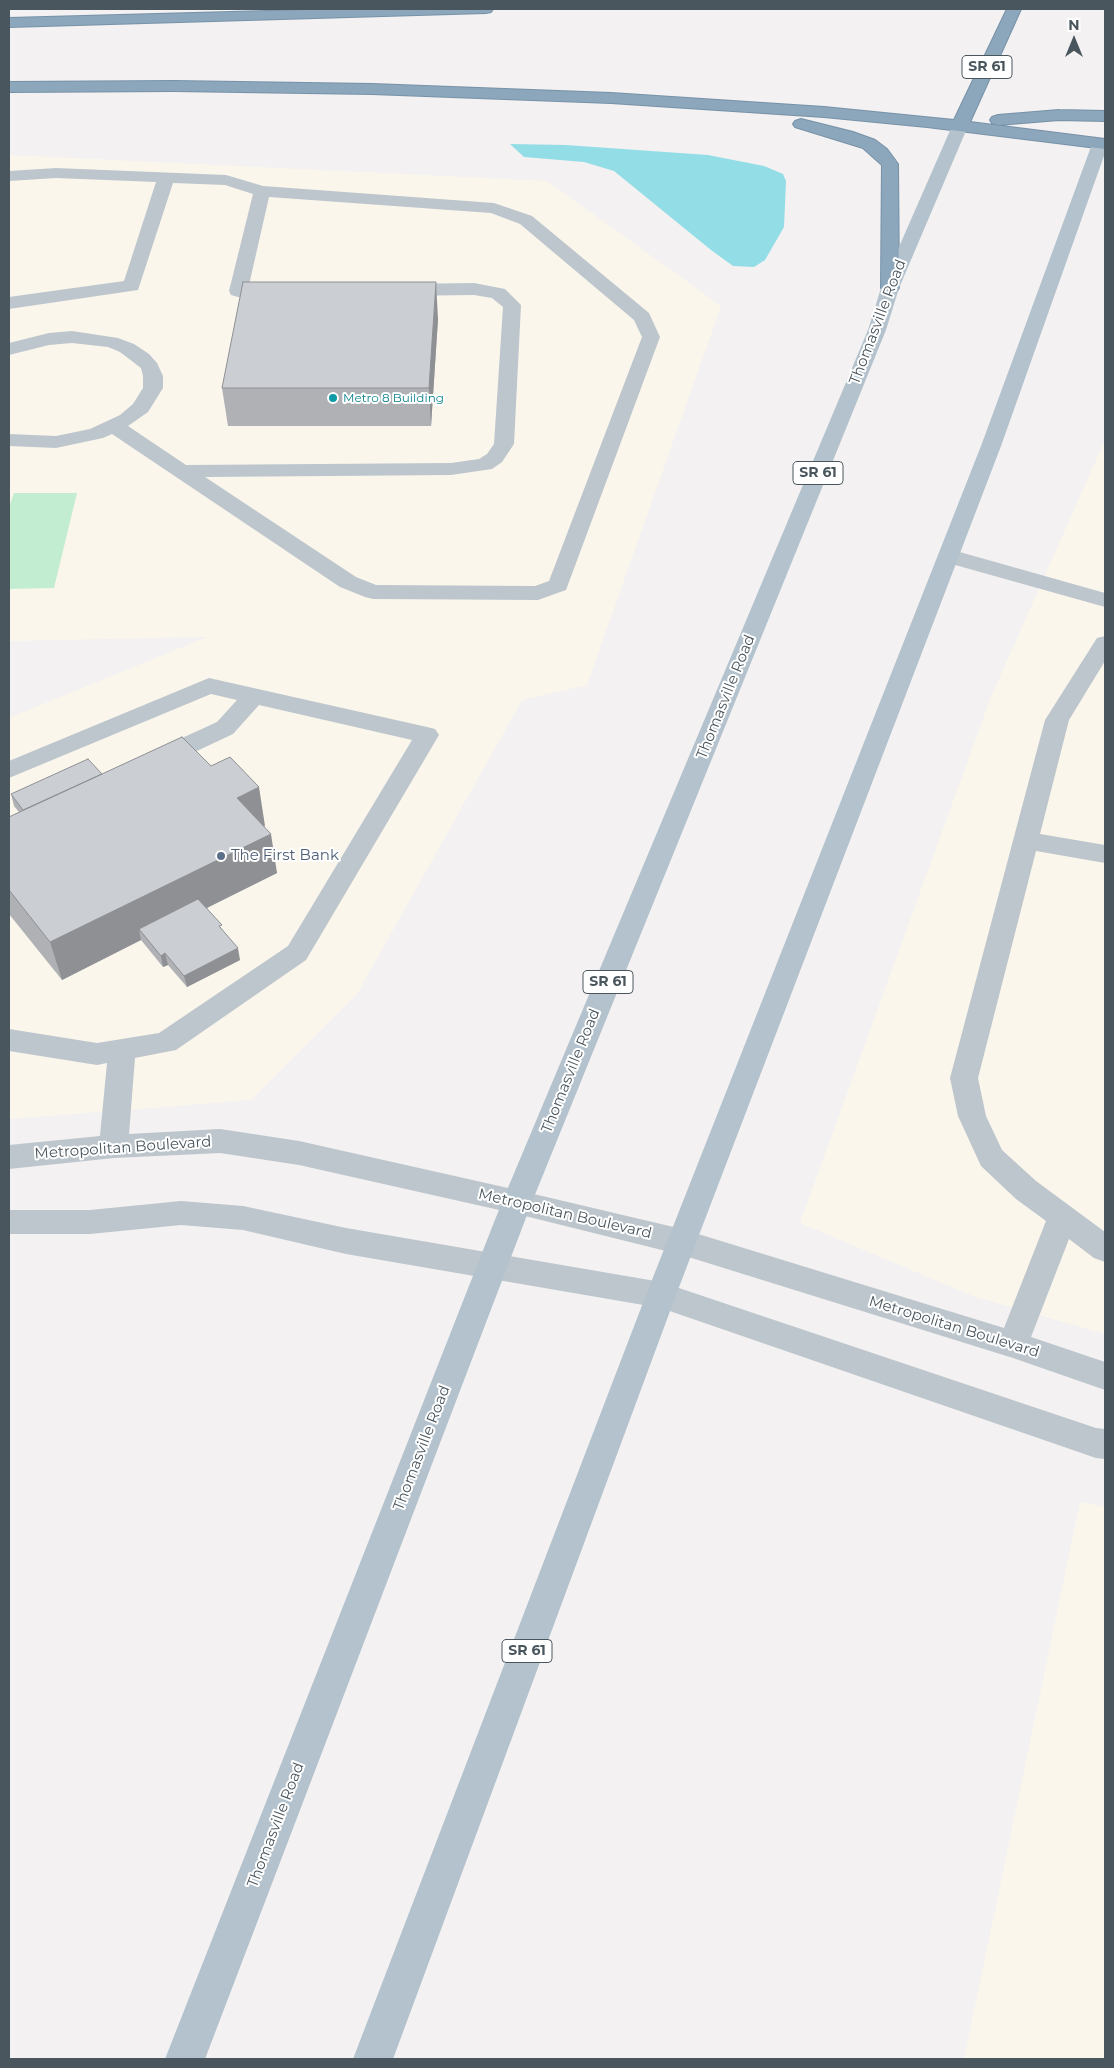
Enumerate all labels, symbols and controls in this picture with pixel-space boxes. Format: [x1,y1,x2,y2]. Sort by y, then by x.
north arrow [1049,15,1099,65]
text: N [1068,16,1080,34]
road number: SR 61 [962,56,1012,78]
street label: Thomasville Road [846,257,910,387]
place label: Metro 8 Building [343,391,444,405]
marker: Metro 8 Building [327,392,339,404]
road number: SR 61 [793,462,843,484]
street label: Thomasville Road [693,632,759,762]
place label: The First Bank [231,847,339,865]
marker: The First Bank [215,850,227,862]
road number: SR 61 [583,970,633,994]
street label: Thomasville Road [538,1006,604,1136]
street label: Metropolitan Boulevard [34,1133,212,1163]
street label: Metropolitan Boulevard [477,1185,653,1243]
street label: Metropolitan Boulevard [867,1292,1041,1362]
street label: Thomasville Road [390,1383,454,1513]
road number: SR 61 [502,1640,552,1662]
street label: Thomasville Road [244,1760,308,1890]

